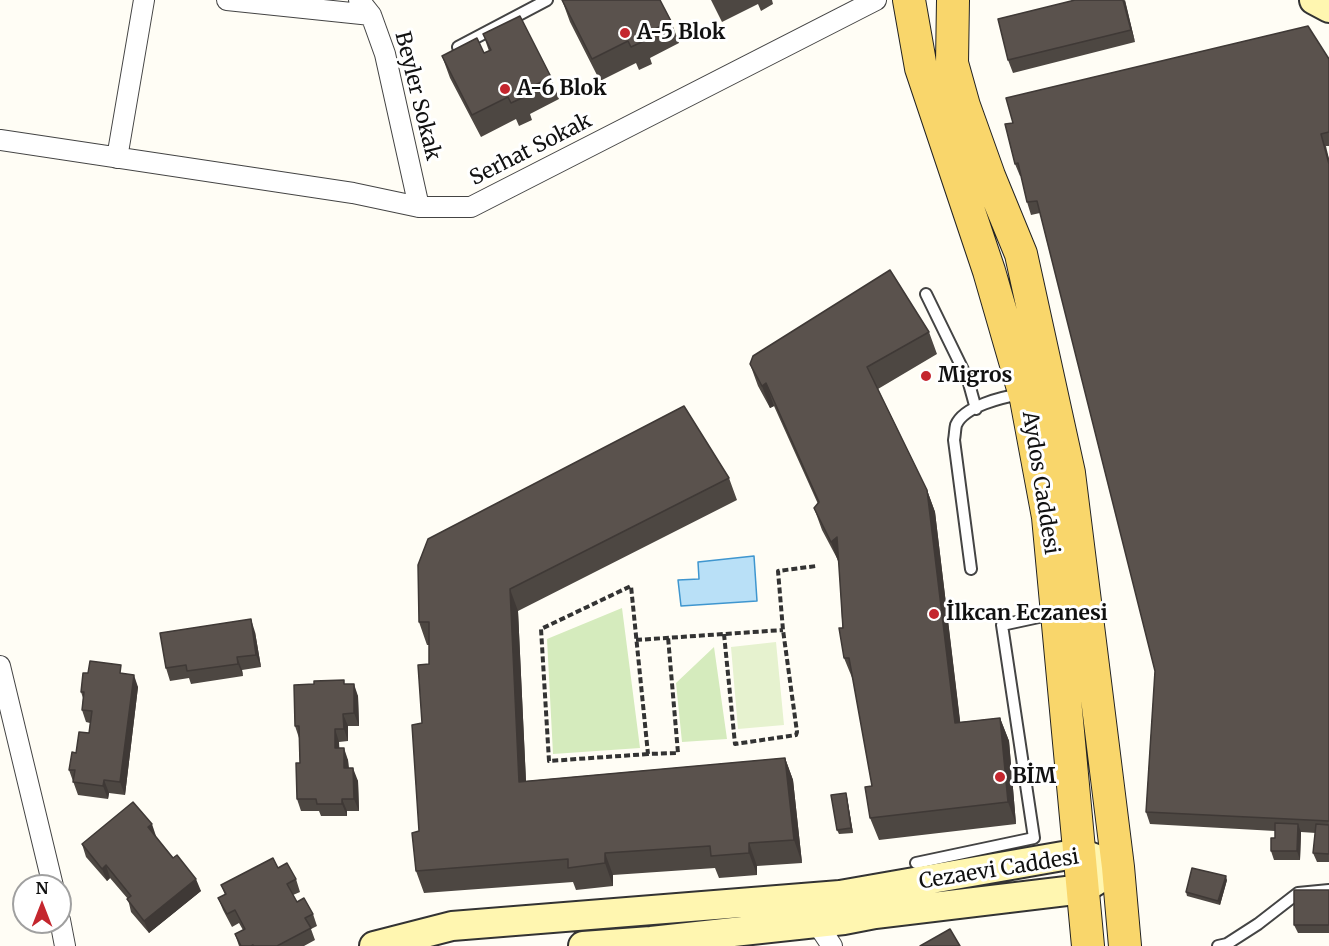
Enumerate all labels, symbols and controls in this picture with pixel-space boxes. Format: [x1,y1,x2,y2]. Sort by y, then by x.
place label: A-5 Blok [637,20,725,46]
marker: A-5 Blok [618,26,632,40]
street label: Beyler Sokak [389,29,445,163]
place label: A-6 Blok [517,76,607,102]
marker: A-6 Blok [498,82,512,96]
street label: Serhat Sokak [466,109,596,191]
place label: Migros [938,363,1012,389]
marker: Migros [919,369,933,383]
street label: Aydos Caddesi [1016,410,1064,556]
place label: İlkcan Eczanesi [946,601,1108,627]
marker: İlkcan Eczanesi [927,607,941,621]
place label: BİM [1012,764,1056,790]
marker: BİM [993,770,1007,784]
street label: Cezaevi Caddesi [917,845,1081,895]
north arrow [12,874,72,934]
text: N [36,878,48,898]

